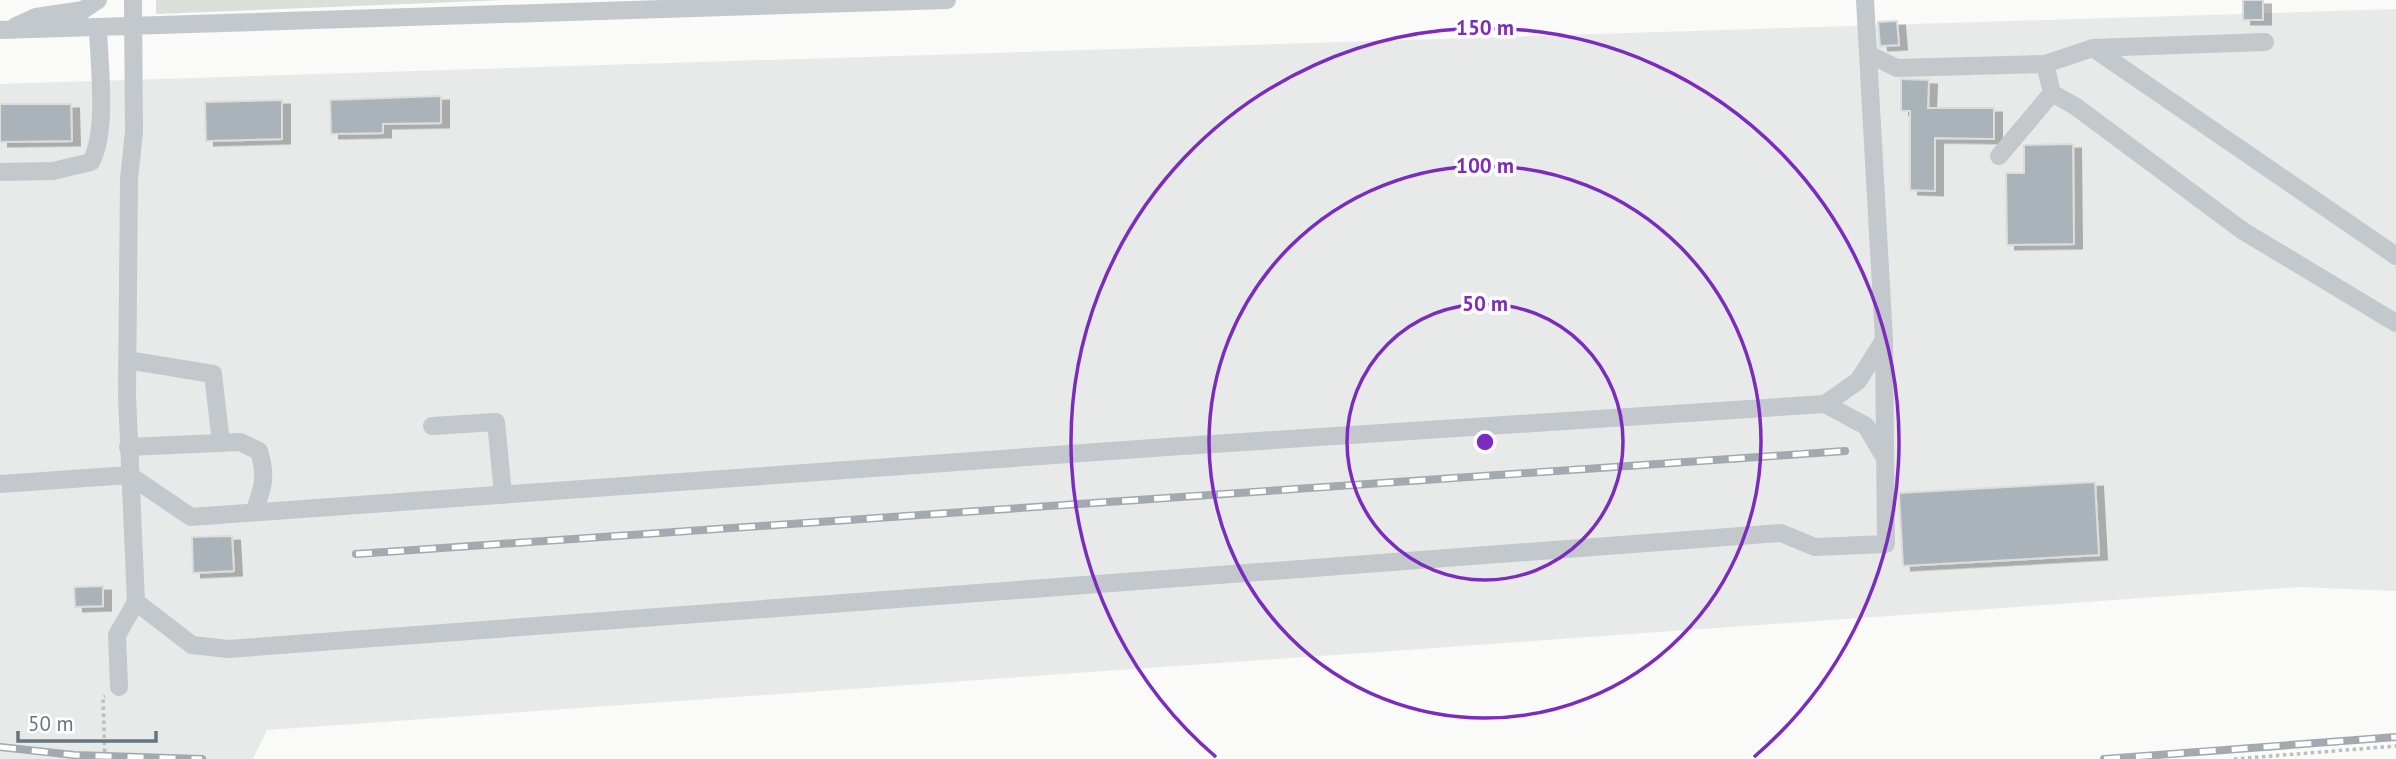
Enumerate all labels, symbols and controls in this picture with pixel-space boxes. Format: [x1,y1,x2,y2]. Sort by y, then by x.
text: 150 m [1456,14,1514,41]
text: 100 m [1456,152,1514,179]
text: 50 m [1462,290,1508,317]
centre of rings [1473,430,1497,454]
scale bar [18,700,156,744]
text: 50 m [28,710,74,737]

